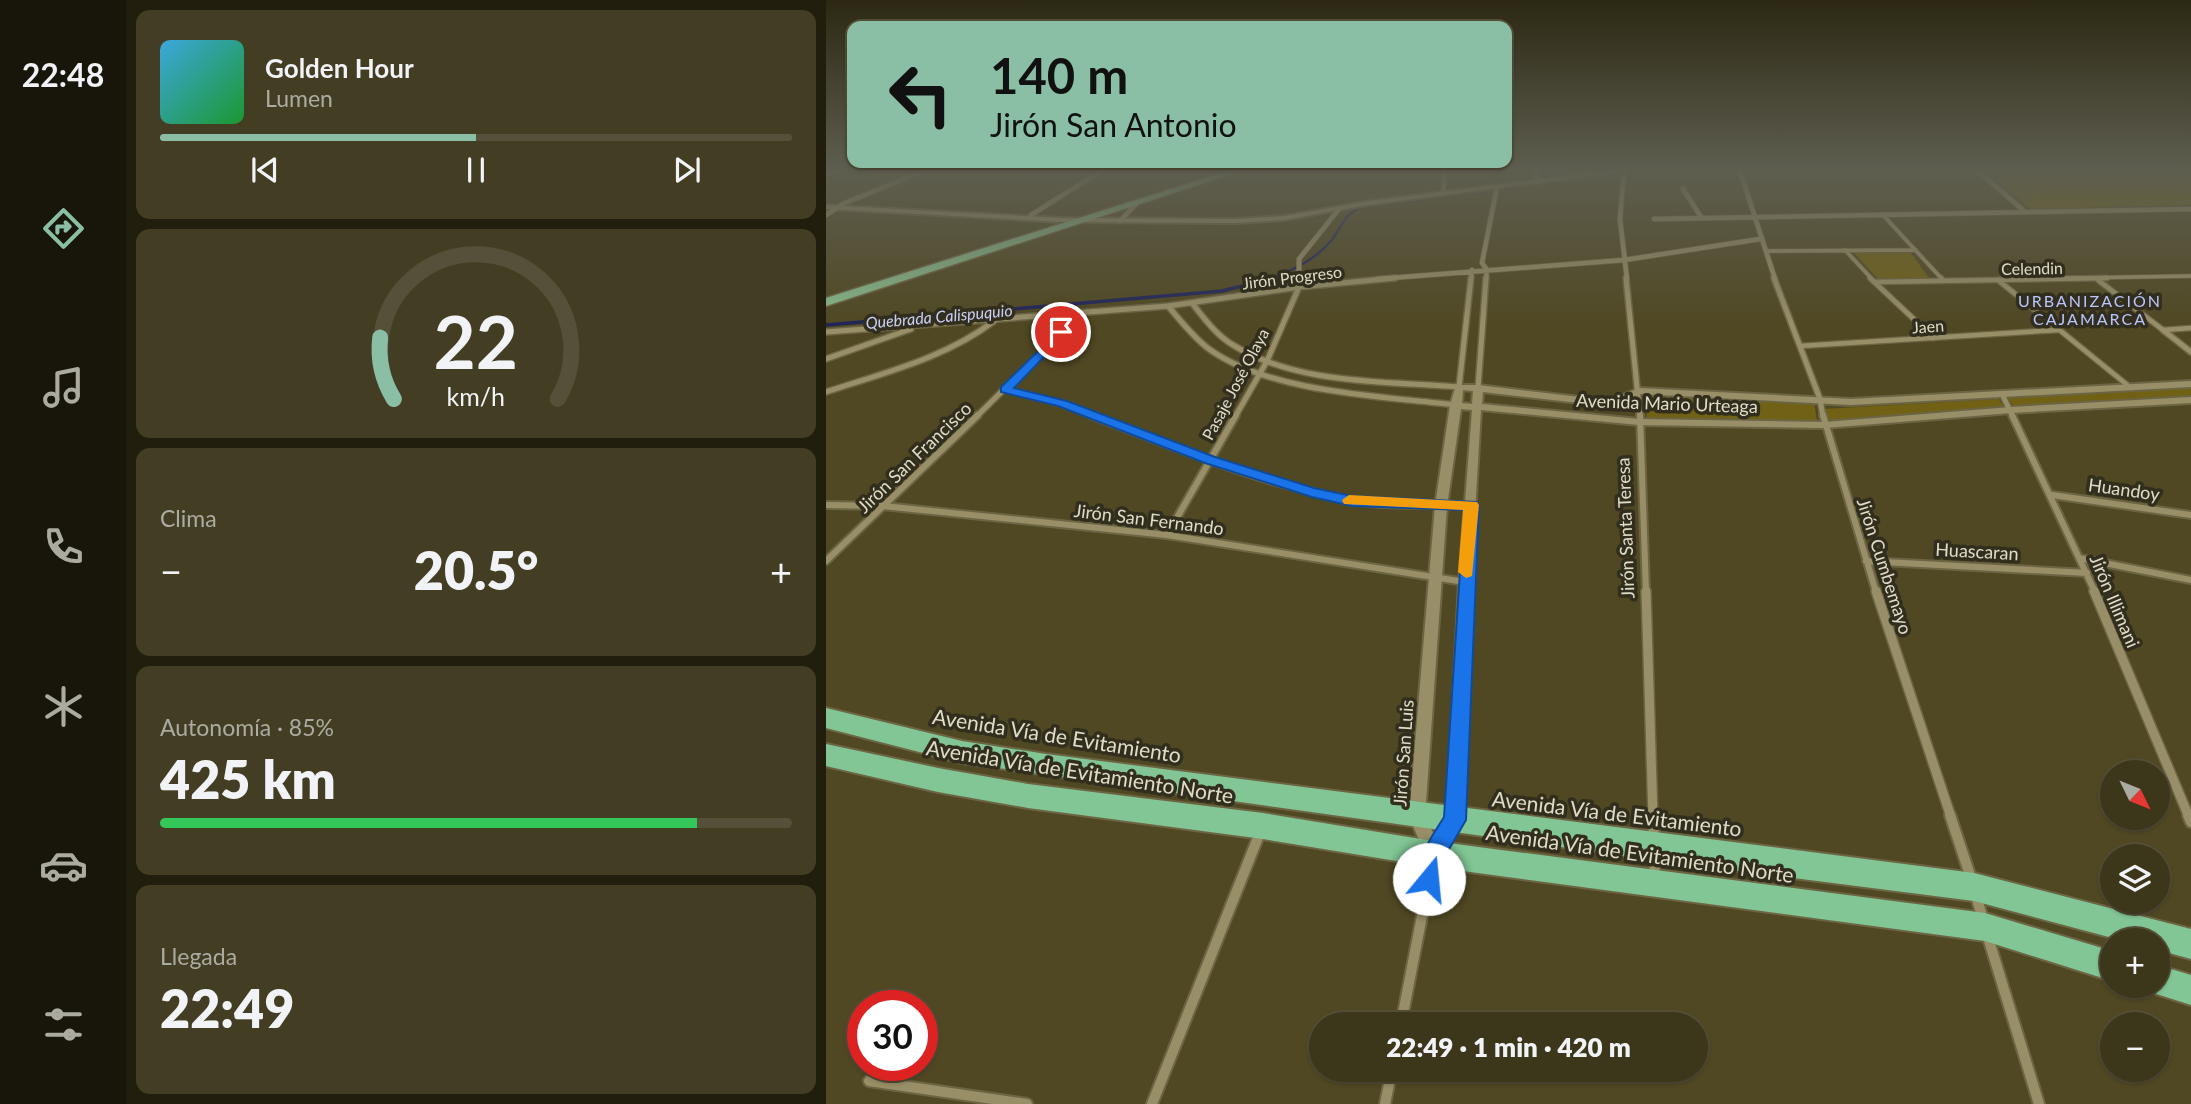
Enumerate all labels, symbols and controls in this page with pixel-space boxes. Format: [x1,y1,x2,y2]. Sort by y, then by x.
text: 140 m [990,46,1128,104]
icon: left [875,49,966,140]
text: Golden Hour [265,52,414,84]
text: 22:48 [22,55,104,94]
text: Lumen [265,84,333,112]
text: Jirón San Antonio [990,105,1237,144]
icon: previous [246,151,284,189]
icon: pause [457,151,495,189]
icon: next [668,151,706,189]
icon: directions [39,204,88,253]
street label: Celendin [2001,258,2063,278]
street label: Jirón Progreso [1241,261,1343,293]
district label: URBANIZACIÓN CAJAMARCA [2018,291,2162,328]
text: 22 [434,298,518,386]
water label: Quebrada Calispuquio [865,300,1013,332]
pin [1031,302,1091,362]
icon: arrive [1042,313,1080,351]
street label: Jaen [1911,315,1945,337]
street label: Pasaje José Olaya [1198,325,1272,443]
icon: music [39,363,88,412]
text: km/h [447,381,505,411]
street label: Avenida Mario Urteaga [1576,389,1758,417]
street label: Jirón San Francisco [852,397,976,517]
street label: Jirón Santa Teresa [1612,457,1638,599]
street label: Huandoy [2087,473,2162,505]
street label: Jirón Cumbemayo [1853,495,1917,637]
street label: Jirón San Fernando [1073,499,1225,539]
text: Clima [160,504,217,532]
icon: phone [39,522,88,571]
street label: Huascaran [1935,538,2019,564]
text: 20.5° [414,539,538,601]
text: − [160,548,182,594]
text: + [770,548,792,594]
street label: Jirón Illimani [2086,551,2144,651]
icon: climate [39,682,88,731]
street label: Jirón San Luis [1388,699,1418,807]
street label: Avenida Vía de Evitamiento [931,703,1183,767]
text: Autonomía · 85% [160,713,334,741]
street label: Avenida Vía de Evitamiento Norte [925,734,1235,808]
text: 425 km [160,748,336,810]
north arrow [2100,760,2170,830]
map controls [2100,760,2170,1082]
street label: Avenida Vía de Evitamiento [1491,785,1743,841]
street label: Avenida Vía de Evitamiento Norte [1485,819,1795,887]
icon: car [39,841,88,890]
position arrow [1392,842,1466,916]
button: layers [2100,844,2170,914]
button: + [2100,928,2170,998]
text: Llegada [160,942,237,970]
text: 22:49 [160,977,294,1039]
speed limit sign: 30 [847,990,938,1081]
icon: filters [39,1000,88,1049]
button: − [2100,1012,2170,1082]
text: 22:49 · 1 min · 420 m [1386,1031,1631,1063]

